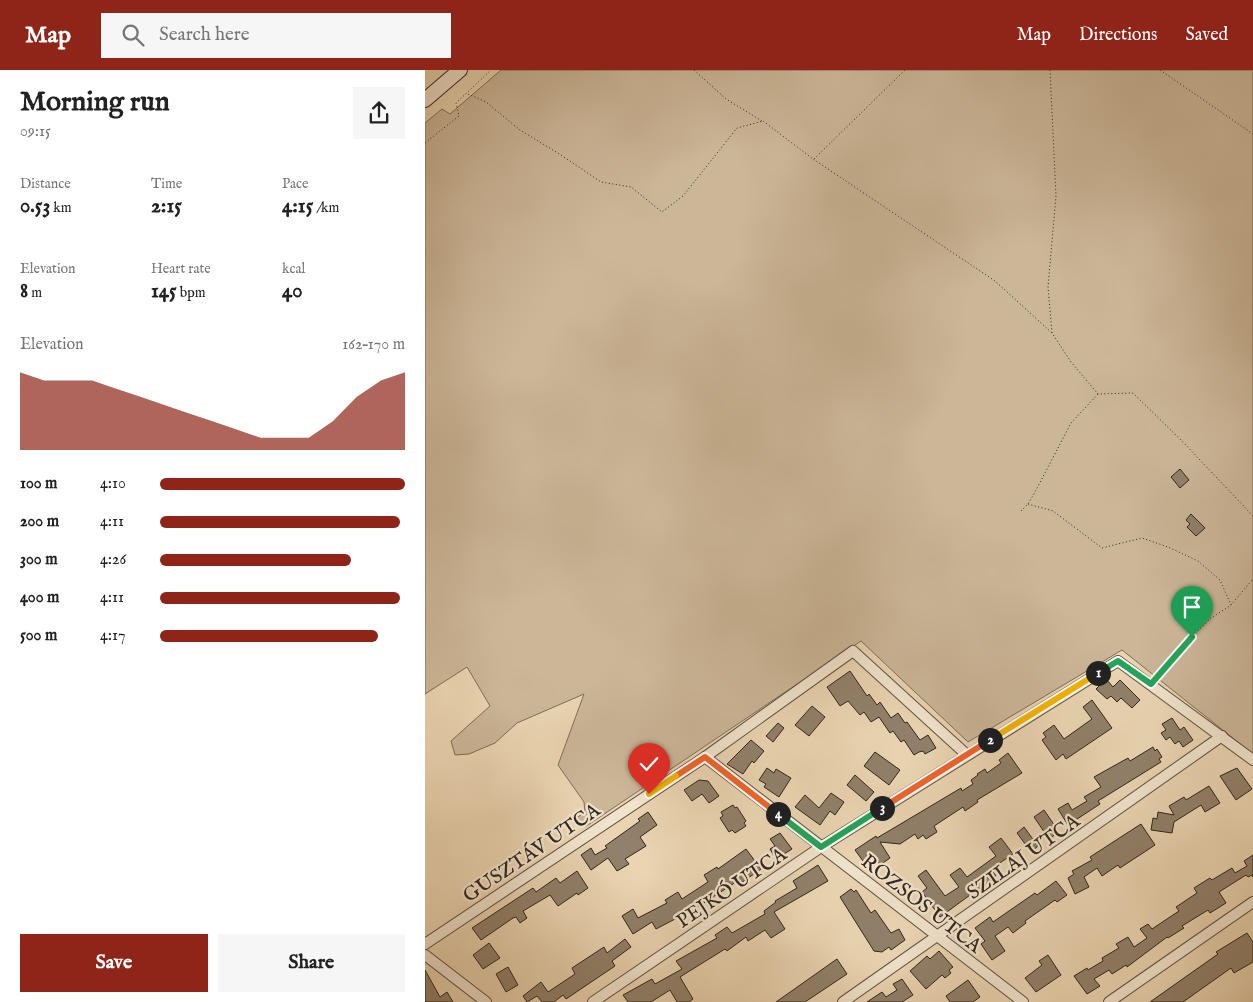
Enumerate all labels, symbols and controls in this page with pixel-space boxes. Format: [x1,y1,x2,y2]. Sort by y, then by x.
search box [101,13,451,58]
text: Map [25,20,71,51]
icon: search [119,21,147,49]
text: Search here [159,23,250,47]
text: Map [1017,24,1051,47]
text: Directions [1079,24,1157,47]
text: Saved [1185,24,1228,47]
text: Morning run [20,85,170,120]
button: share [353,87,405,139]
text: 09:15 [20,122,51,142]
text: Distance [20,175,71,193]
text: Time [151,175,182,193]
text: Pace [282,175,309,193]
text: 0.53 [20,193,50,220]
text: 2:15 [151,193,182,220]
text: 4:15 [282,193,313,220]
text: km [50,199,72,217]
text: /km [313,199,339,217]
text: Elevation [20,260,76,278]
text: Heart rate [151,260,211,278]
text: kcal [282,260,305,278]
text: 8 [20,278,28,305]
text: 145 [151,278,177,305]
text: 40 [282,278,303,305]
text: m [28,284,42,302]
text: bpm [177,284,206,302]
text: Elevation [20,335,83,355]
text: 162–170 m [342,335,405,355]
text: 100 m [20,474,57,494]
text: 4:10 [100,474,126,494]
text: 200 m [20,512,59,532]
text: 4:11 [100,512,124,532]
text: 300 m [20,550,58,570]
text: 4:26 [100,550,126,570]
pin [1171,586,1213,637]
text: 400 m [20,588,59,608]
text: 4:11 [100,588,124,608]
icon: arrive [1178,593,1206,621]
text: 500 m [20,626,57,646]
text: 4:17 [100,626,126,646]
pin: 1 [1085,660,1111,686]
text: 1 [1096,664,1101,682]
pin: 2 [977,728,1003,752]
text: 2 [987,731,994,749]
pin [628,743,670,794]
icon: check [635,750,663,778]
pin: 3 [869,796,895,820]
street label: GUSZTÁV UTCA [458,798,606,908]
text: 3 [880,799,885,817]
pin: 4 [765,802,791,826]
text: 4 [775,805,782,823]
street label: SZILAJ UTCA [963,809,1086,905]
street label: PEJKÓ UTCA [672,842,792,934]
street label: ROZSOS UTCA [856,849,987,959]
button: Save [20,934,208,992]
button: Share [218,934,405,992]

